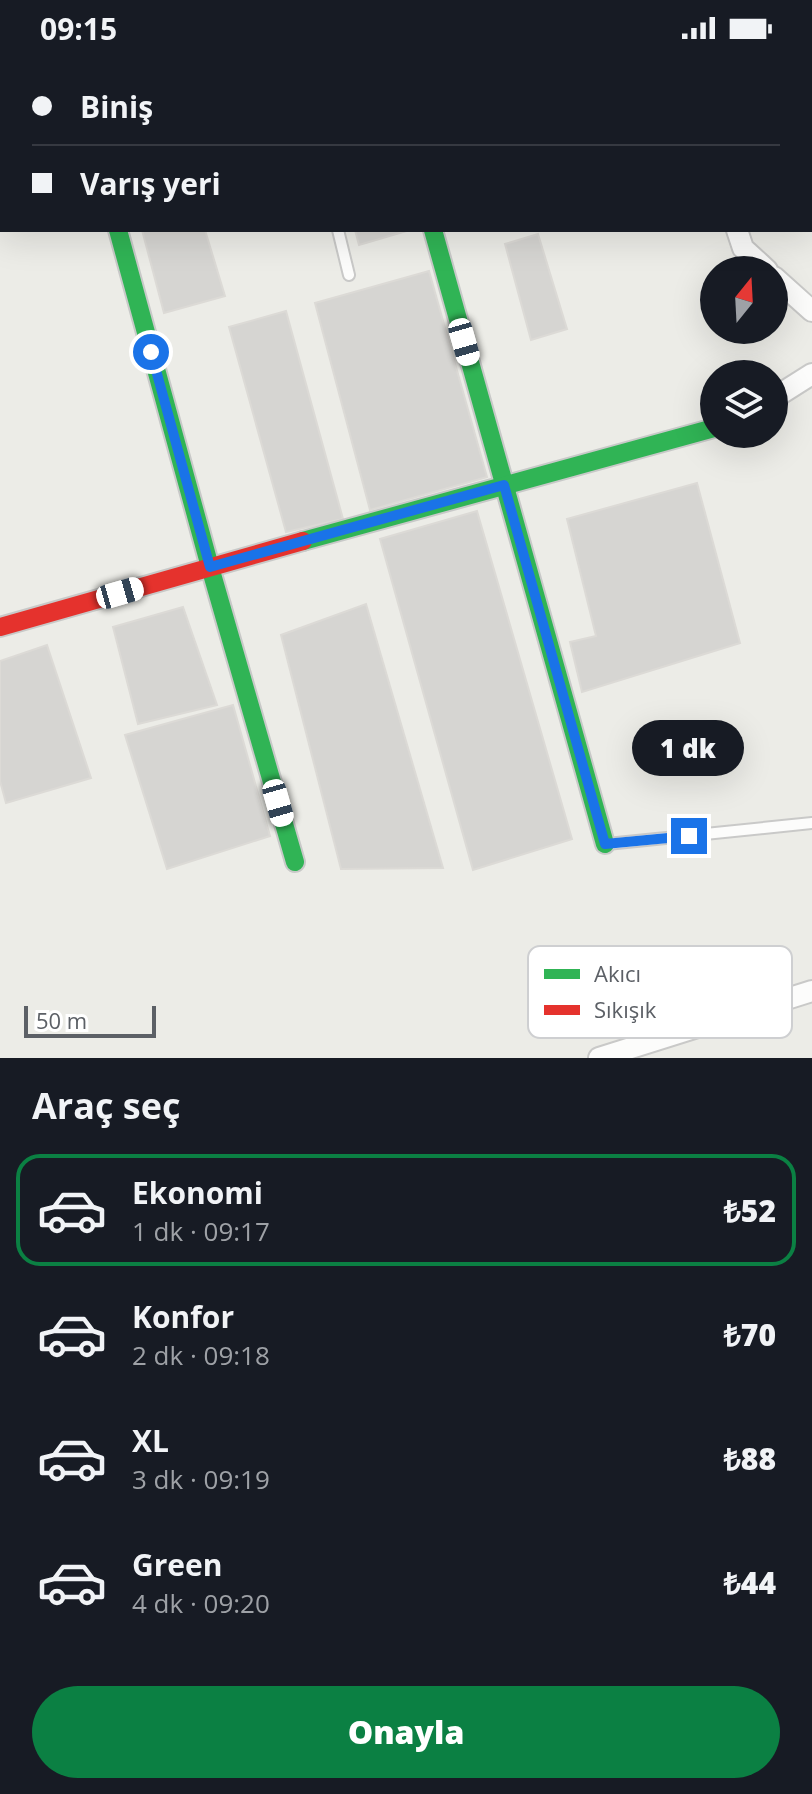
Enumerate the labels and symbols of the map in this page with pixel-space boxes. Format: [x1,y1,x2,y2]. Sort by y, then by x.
north arrow [700,256,788,344]
car [446,316,482,368]
route start [133,334,169,370]
car [94,575,146,611]
callout: 1 dk [633,720,745,776]
car [260,777,296,829]
route end [671,818,707,854]
legend [528,946,792,1038]
text: Akıcı [594,958,641,988]
text: Sıkışık [594,994,657,1024]
scale bar [24,1002,156,1038]

